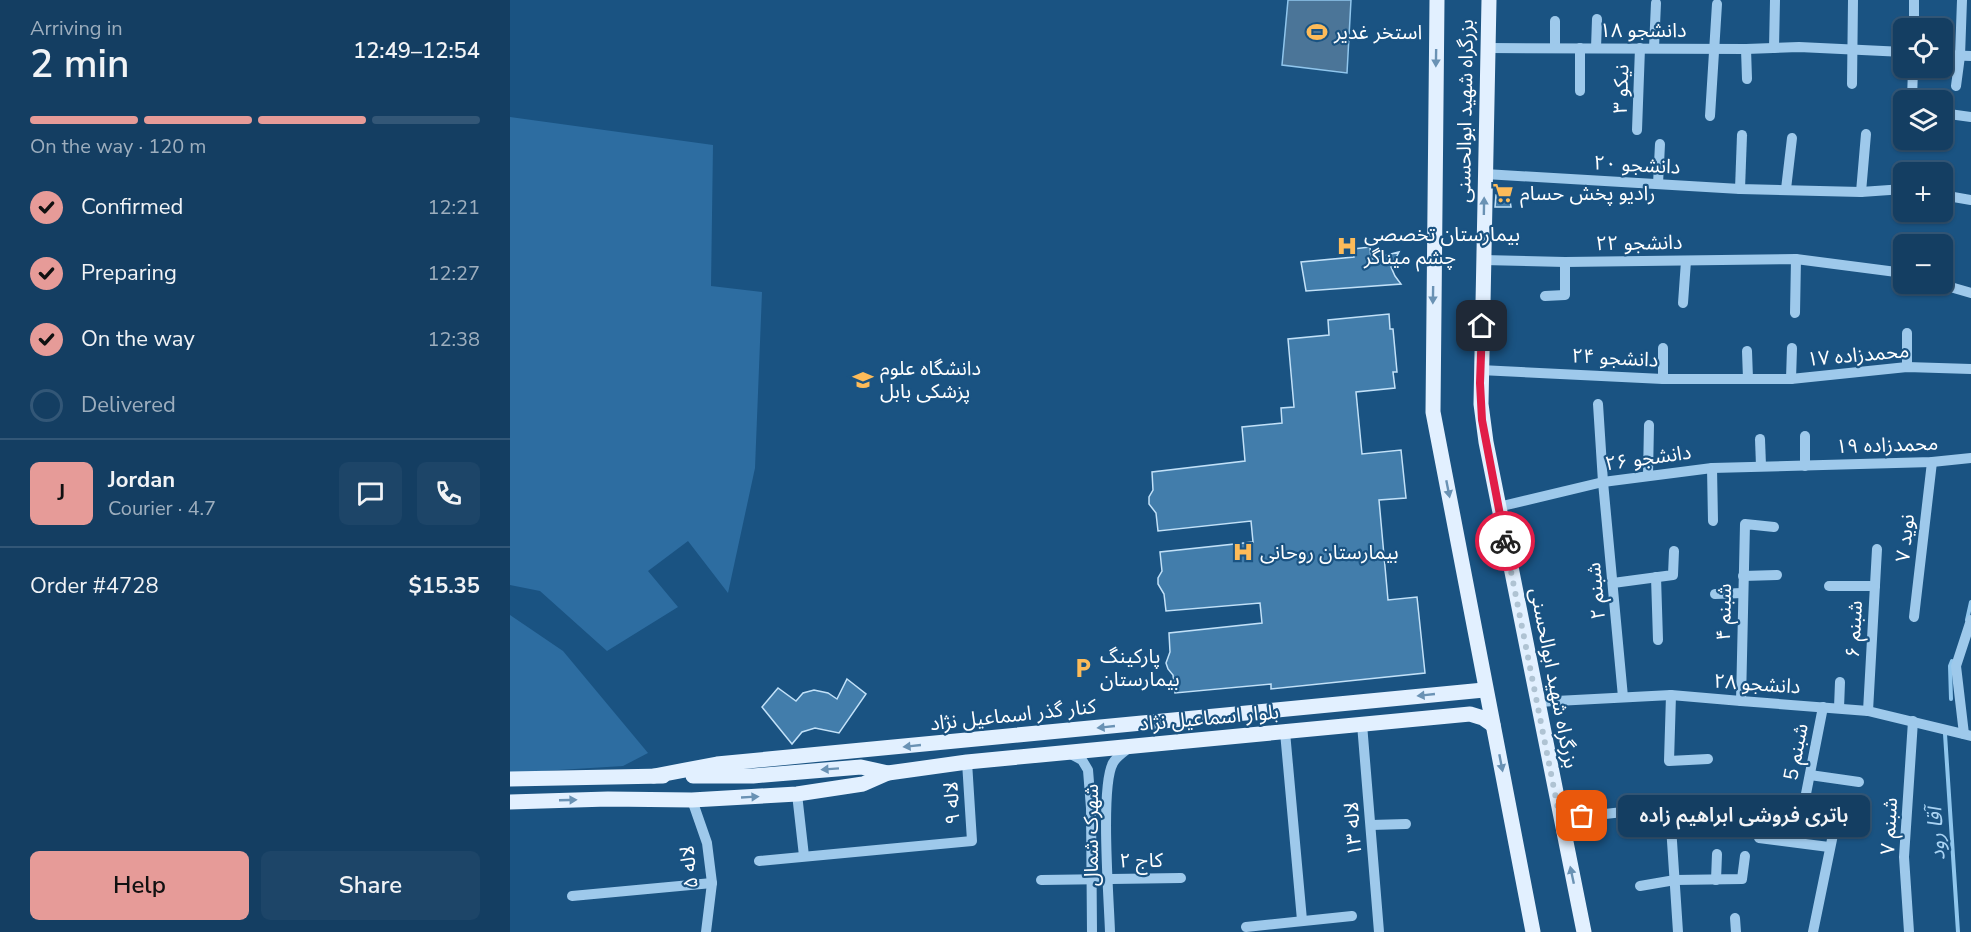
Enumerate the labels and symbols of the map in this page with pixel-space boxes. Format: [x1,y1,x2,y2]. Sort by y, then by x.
street label: دانشجو ۱۸ [1600,17,1686,44]
place label: استخر غدیر [1333,19,1422,46]
street label: بزرگراه شهید ابوالحسنی [1450,19,1480,203]
sports icon: استخر غدیر [1305,20,1329,44]
one-way arrow [1431,49,1441,68]
street label: نیکو ۳ [1607,64,1635,114]
street label: دانشجو ۲۰ [1593,149,1681,181]
place label: رادیو پخش حسام [1520,180,1655,208]
supermarket icon: رادیو پخش حسام [1491,181,1515,205]
one-way arrow [1480,196,1489,215]
place label: بیمارستان تخصصی چشم میناگر [1363,221,1520,272]
street label: دانشجو ۲۲ [1595,229,1683,257]
hospital icon: بیمارستان تخصصی چشم میناگر [1335,234,1359,258]
one-way arrow [1429,286,1438,305]
pin [1456,300,1507,351]
street label: محمدزاده ۱۷ [1806,337,1910,373]
street label: دانشجو ۲۴ [1571,342,1659,374]
place label: دانشگاه علوم پزشکی بابل [880,355,981,405]
school or university icon: دانشگاه علوم پزشکی بابل [851,368,875,392]
street label: محمدزاده ۱۹ [1835,430,1939,460]
street label: دانشجو ۲۶ [1603,439,1693,477]
one-way arrow [1444,480,1453,499]
courier [1475,511,1535,571]
street label: نوید ۷ [1889,513,1921,563]
place label: بیمارستان روحانی [1260,539,1399,566]
hospital icon: بیمارستان روحانی [1231,540,1255,564]
street label: شبنم ۲ [1580,561,1613,621]
street label: شبنم ۴ [1710,583,1739,641]
street label: بزرگراه شهید ابوالحسنی [1523,585,1585,771]
street label: شبنم ۶ [1839,600,1870,658]
place label: پارکینگ بیمارستان [1100,643,1180,693]
parking icon: پارکینگ بیمارستان [1071,656,1095,680]
street label: دانشجو ۲۸ [1713,668,1801,700]
one-way arrow [1416,690,1435,700]
street label: کنار گذر اسماعیل نژاد [929,693,1098,737]
street label: بلوار اسماعیل نژاد [1138,698,1280,738]
street label: شبنم 5 [1777,721,1816,783]
one-way arrow [1097,722,1116,732]
one-way arrow [903,741,922,751]
one-way arrow [1497,754,1506,773]
one-way arrow [820,764,839,774]
street label: لاله ۹ [937,781,967,825]
street label: شهرک شمال [1078,784,1105,886]
pin [1556,790,1607,841]
one-way arrow [741,792,760,801]
callout: باتری فروشی ابراهیم زاده [1618,795,1870,837]
one-way arrow [559,796,578,805]
street label: شبنم ۷ [1874,797,1905,855]
street label: لاله ۱۳ [1338,801,1368,857]
water label: آقا رود [1920,802,1952,861]
street label: لاله ۵ [673,844,705,890]
street label: کاج ۲ [1119,847,1163,875]
one-way arrow [1567,865,1576,884]

